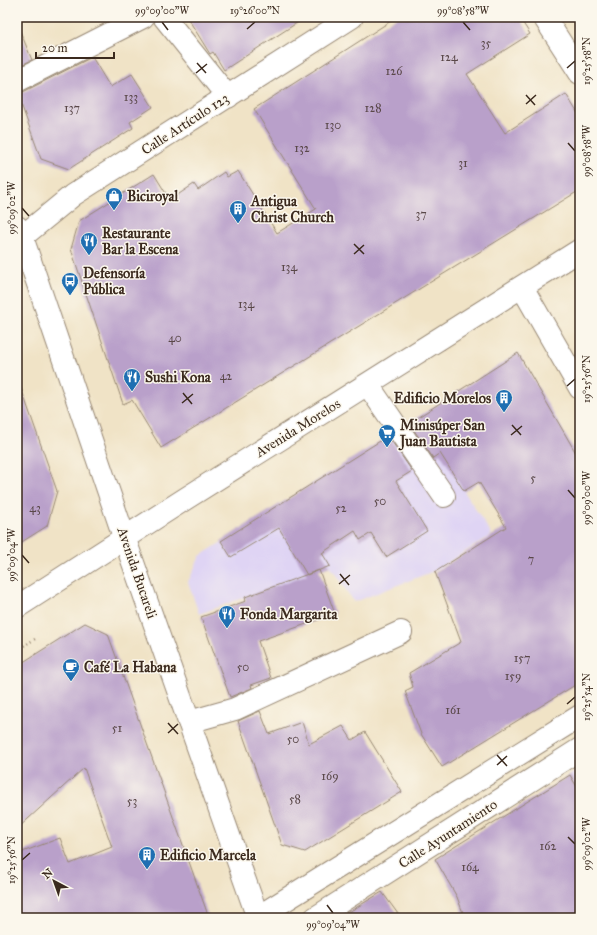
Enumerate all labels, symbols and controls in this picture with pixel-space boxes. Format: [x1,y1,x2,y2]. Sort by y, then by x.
text: 99°09'00"W [135,5,189,17]
text: 19°26'00"N [230,5,281,17]
text: 99°08'58"W [437,5,490,17]
scale bar [36,34,114,60]
house number: 35 [481,36,492,50]
text: 19°25'58"N [581,36,593,85]
text: 20 m [42,41,68,55]
house number: 124 [440,50,458,64]
house number: 126 [386,64,403,78]
street label: Calle Artículo 123 [138,89,232,159]
house number: 133 [124,90,138,104]
house number: 137 [64,101,80,115]
house number: 128 [364,101,382,115]
house number: 130 [325,118,341,132]
text: 99°08'58"W [581,124,593,177]
house number: 132 [294,141,310,155]
house number: 31 [458,156,468,170]
text: 99°09'02"W [6,181,18,234]
shop icon: Biciroyal [104,186,124,211]
place label: Biciroyal [127,188,179,206]
place label: Antigua Christ Church [250,193,334,226]
building icon: Antigua Christ Church [228,199,248,224]
house number: 37 [415,207,427,221]
place label: Restaurante Bar la Escena [102,225,180,258]
restaurant icon: Restaurante Bar la Escena [79,231,99,256]
house number: 134 [281,260,297,274]
place label: Defensoría Pública [83,265,146,298]
bus stop icon: Defensoría Pública [60,271,80,296]
house number: 134 [238,297,254,311]
house number: 40 [168,331,182,345]
text: 19°25'56"N [581,355,593,403]
restaurant icon: Sushi Kona [122,367,142,392]
place label: Sushi Kona [145,369,212,386]
house number: 42 [220,369,232,383]
building icon: Edificio Morelos [494,388,514,413]
place label: Edificio Morelos [394,390,491,407]
street label: Avenida Morelos [252,395,344,461]
place label: Minisúper San Juan Bautista [398,417,485,451]
supermarket icon: Minisúper San Juan Bautista [377,423,397,448]
house number: 5 [530,471,536,485]
text: 99°09'00"W [581,471,593,525]
house number: 50 [374,494,386,508]
house number: 43 [29,501,41,515]
house number: 52 [335,501,347,515]
street label: Avenida Bucareli [113,524,161,621]
text: 99°09'04"W [6,528,18,582]
house number: 7 [528,552,534,566]
restaurant icon: Fonda Margarita [217,604,237,629]
place label: Fonda Margarita [240,606,339,624]
house number: 157 [514,651,530,665]
cafe icon: Café La Habana [61,657,81,682]
place label: Café La Habana [84,659,177,676]
house number: 50 [237,660,249,674]
house number: 159 [505,669,521,683]
text: 19°25'54"N [581,673,593,721]
house number: 161 [445,703,461,717]
house number: 51 [112,721,122,735]
house number: 50 [287,732,299,746]
house number: 169 [321,769,339,783]
house number: 58 [289,792,301,806]
house number: 53 [127,794,137,808]
street label: Calle Ayuntamiento [396,796,500,872]
text: 99°09'02"W [581,817,593,870]
text: 19°25'56"N [6,836,18,884]
house number: 162 [540,839,556,853]
building icon: Edificio Marcela [137,845,157,870]
place label: Edificio Marcela [160,847,257,864]
house number: 164 [461,860,479,874]
north arrow [34,861,74,901]
text: N [40,865,56,882]
text: 99°09'04"W [306,919,360,931]

